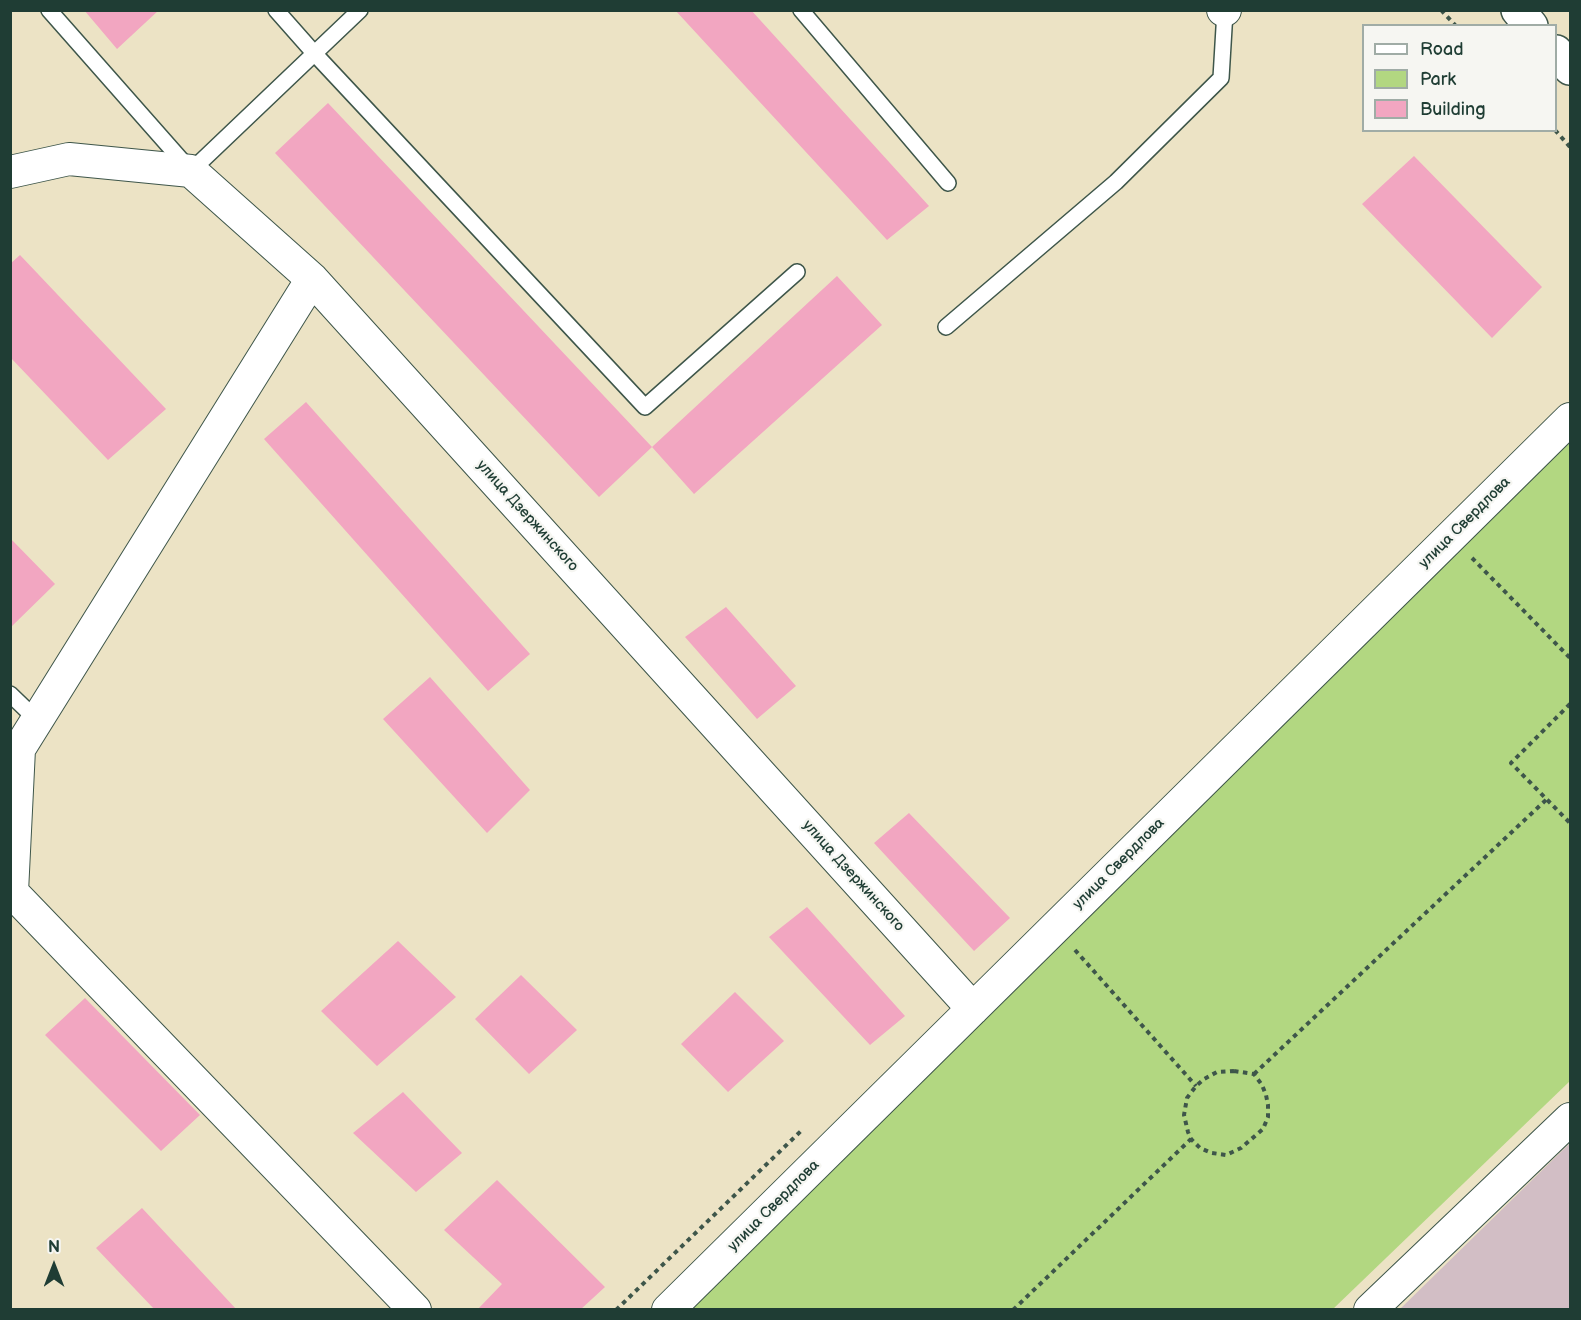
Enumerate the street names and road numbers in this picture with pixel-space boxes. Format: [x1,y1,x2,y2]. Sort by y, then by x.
street label: улица Дзержинского [472,457,582,575]
street label: улица Свердлова [1415,473,1515,573]
street label: улица Свердлова [1069,814,1169,914]
street label: улица Дзержинского [798,817,908,935]
street label: улица Свердлова [724,1156,824,1256]

